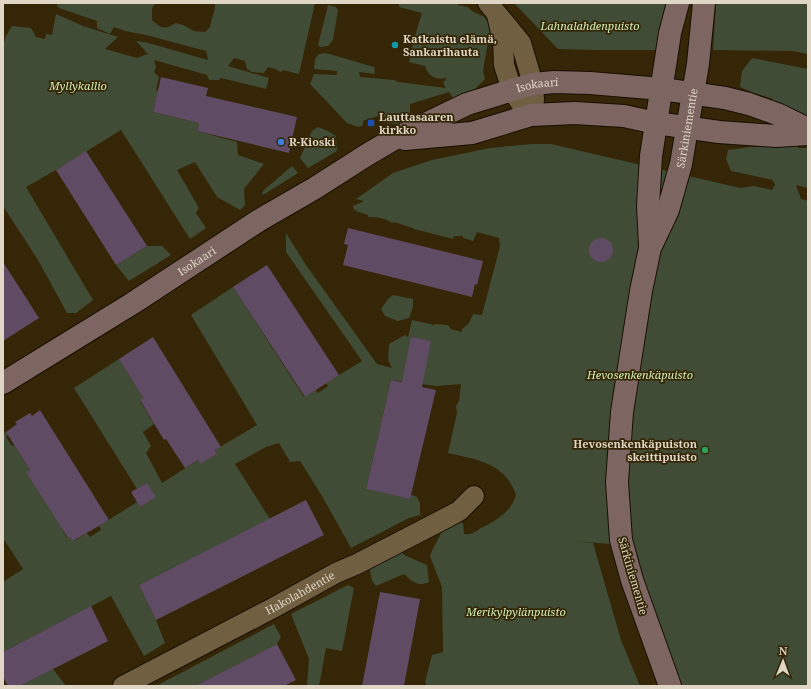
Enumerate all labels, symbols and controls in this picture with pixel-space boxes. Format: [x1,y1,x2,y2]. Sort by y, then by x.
park label: Lahnalahdenpuisto [539,18,640,33]
place label: Katkaistu elämä, Sankarihauta [403,31,497,59]
marker: Katkaistu elämä, Sankarihauta [390,40,400,50]
street label: Isokaari [514,74,559,96]
park label: Myllykallio [48,78,107,93]
street label: Särkiniementie [672,87,701,170]
place label: Lauttasaaren kirkko [379,109,454,137]
marker: Lauttasaaren kirkko [366,118,376,128]
place label: R-Kioski [289,134,335,149]
marker: R-Kioski [276,137,286,147]
street label: Isokaari [175,242,219,279]
park label: Hevosenkenkäpuisto [586,367,693,382]
place label: Hevosenkenkäpuiston skeittipuisto [573,436,698,464]
marker: Hevosenkenkäpuiston skeittipuisto [700,445,710,455]
street label: Särkiniementie [615,535,652,617]
street label: Hakolahdentie [263,567,337,618]
park label: Merikylpylänpuisto [465,604,566,619]
north arrow [763,641,803,681]
text: N [779,643,788,658]

